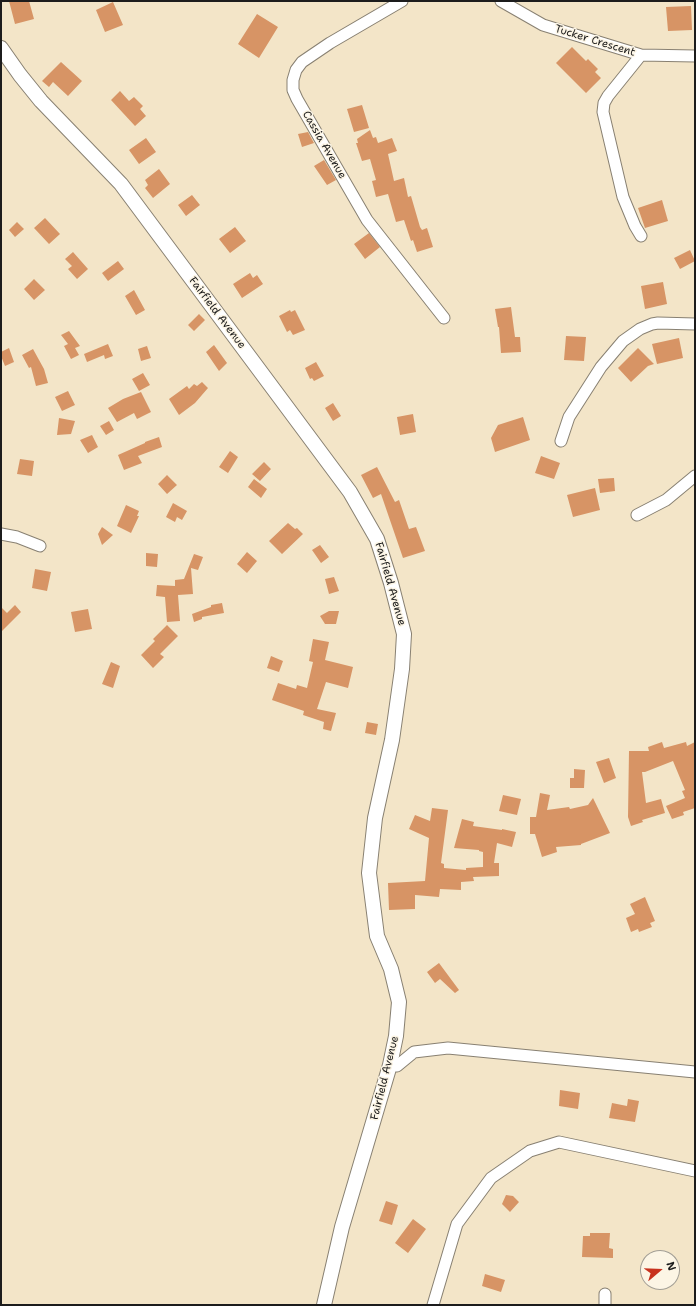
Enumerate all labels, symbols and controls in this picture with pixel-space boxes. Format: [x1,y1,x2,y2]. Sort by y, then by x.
street label: Tucker Crescent [553,23,637,59]
street label: Cassia Avenue [299,109,349,181]
street label: Fairfield Avenue [186,275,248,351]
street label: Fairfield Avenue [372,541,408,627]
street label: Fairfield Avenue [368,1035,402,1121]
north arrow [640,1250,680,1290]
text: N [662,1260,679,1273]

